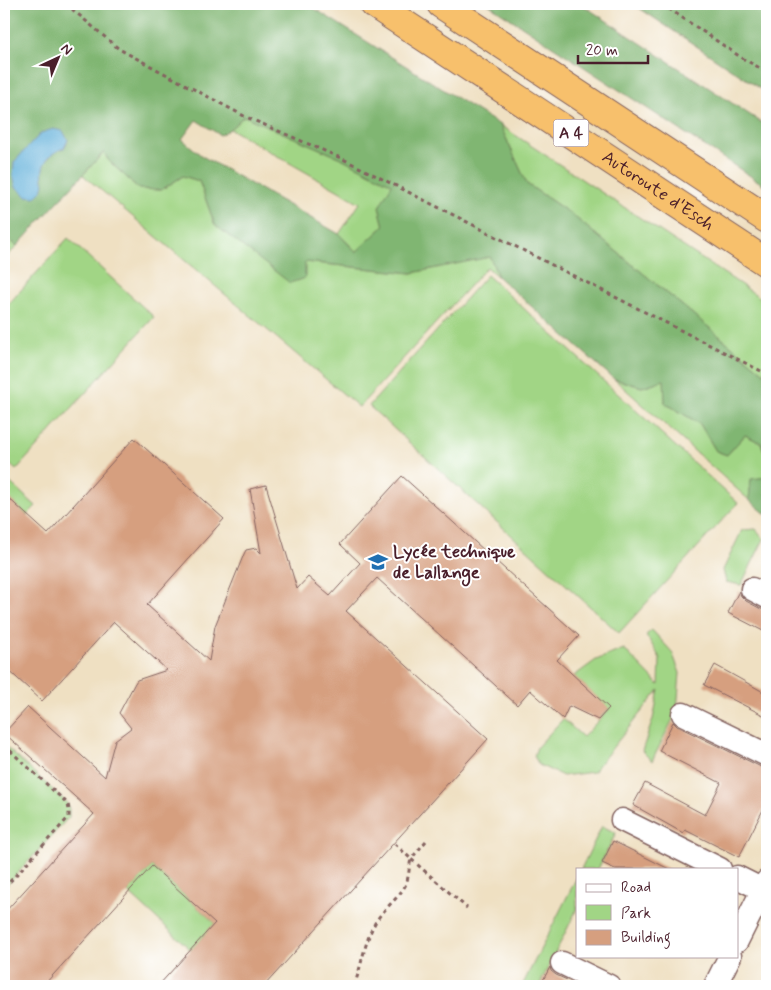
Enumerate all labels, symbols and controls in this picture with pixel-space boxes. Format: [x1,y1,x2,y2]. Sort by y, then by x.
north arrow [32,32,82,82]
scale bar [578,32,648,64]
text: N [57,40,76,59]
text: 20 m [586,41,618,61]
road number: A 4 [554,120,588,146]
street label: Autoroute d'Esch [597,145,719,237]
place label: Lycée technique de Lallange [393,540,516,587]
school or university icon: Lycée technique de Lallange [367,551,389,573]
legend [576,868,738,958]
text: Road [621,878,651,898]
text: Park [621,904,651,924]
text: Building [621,928,671,949]

